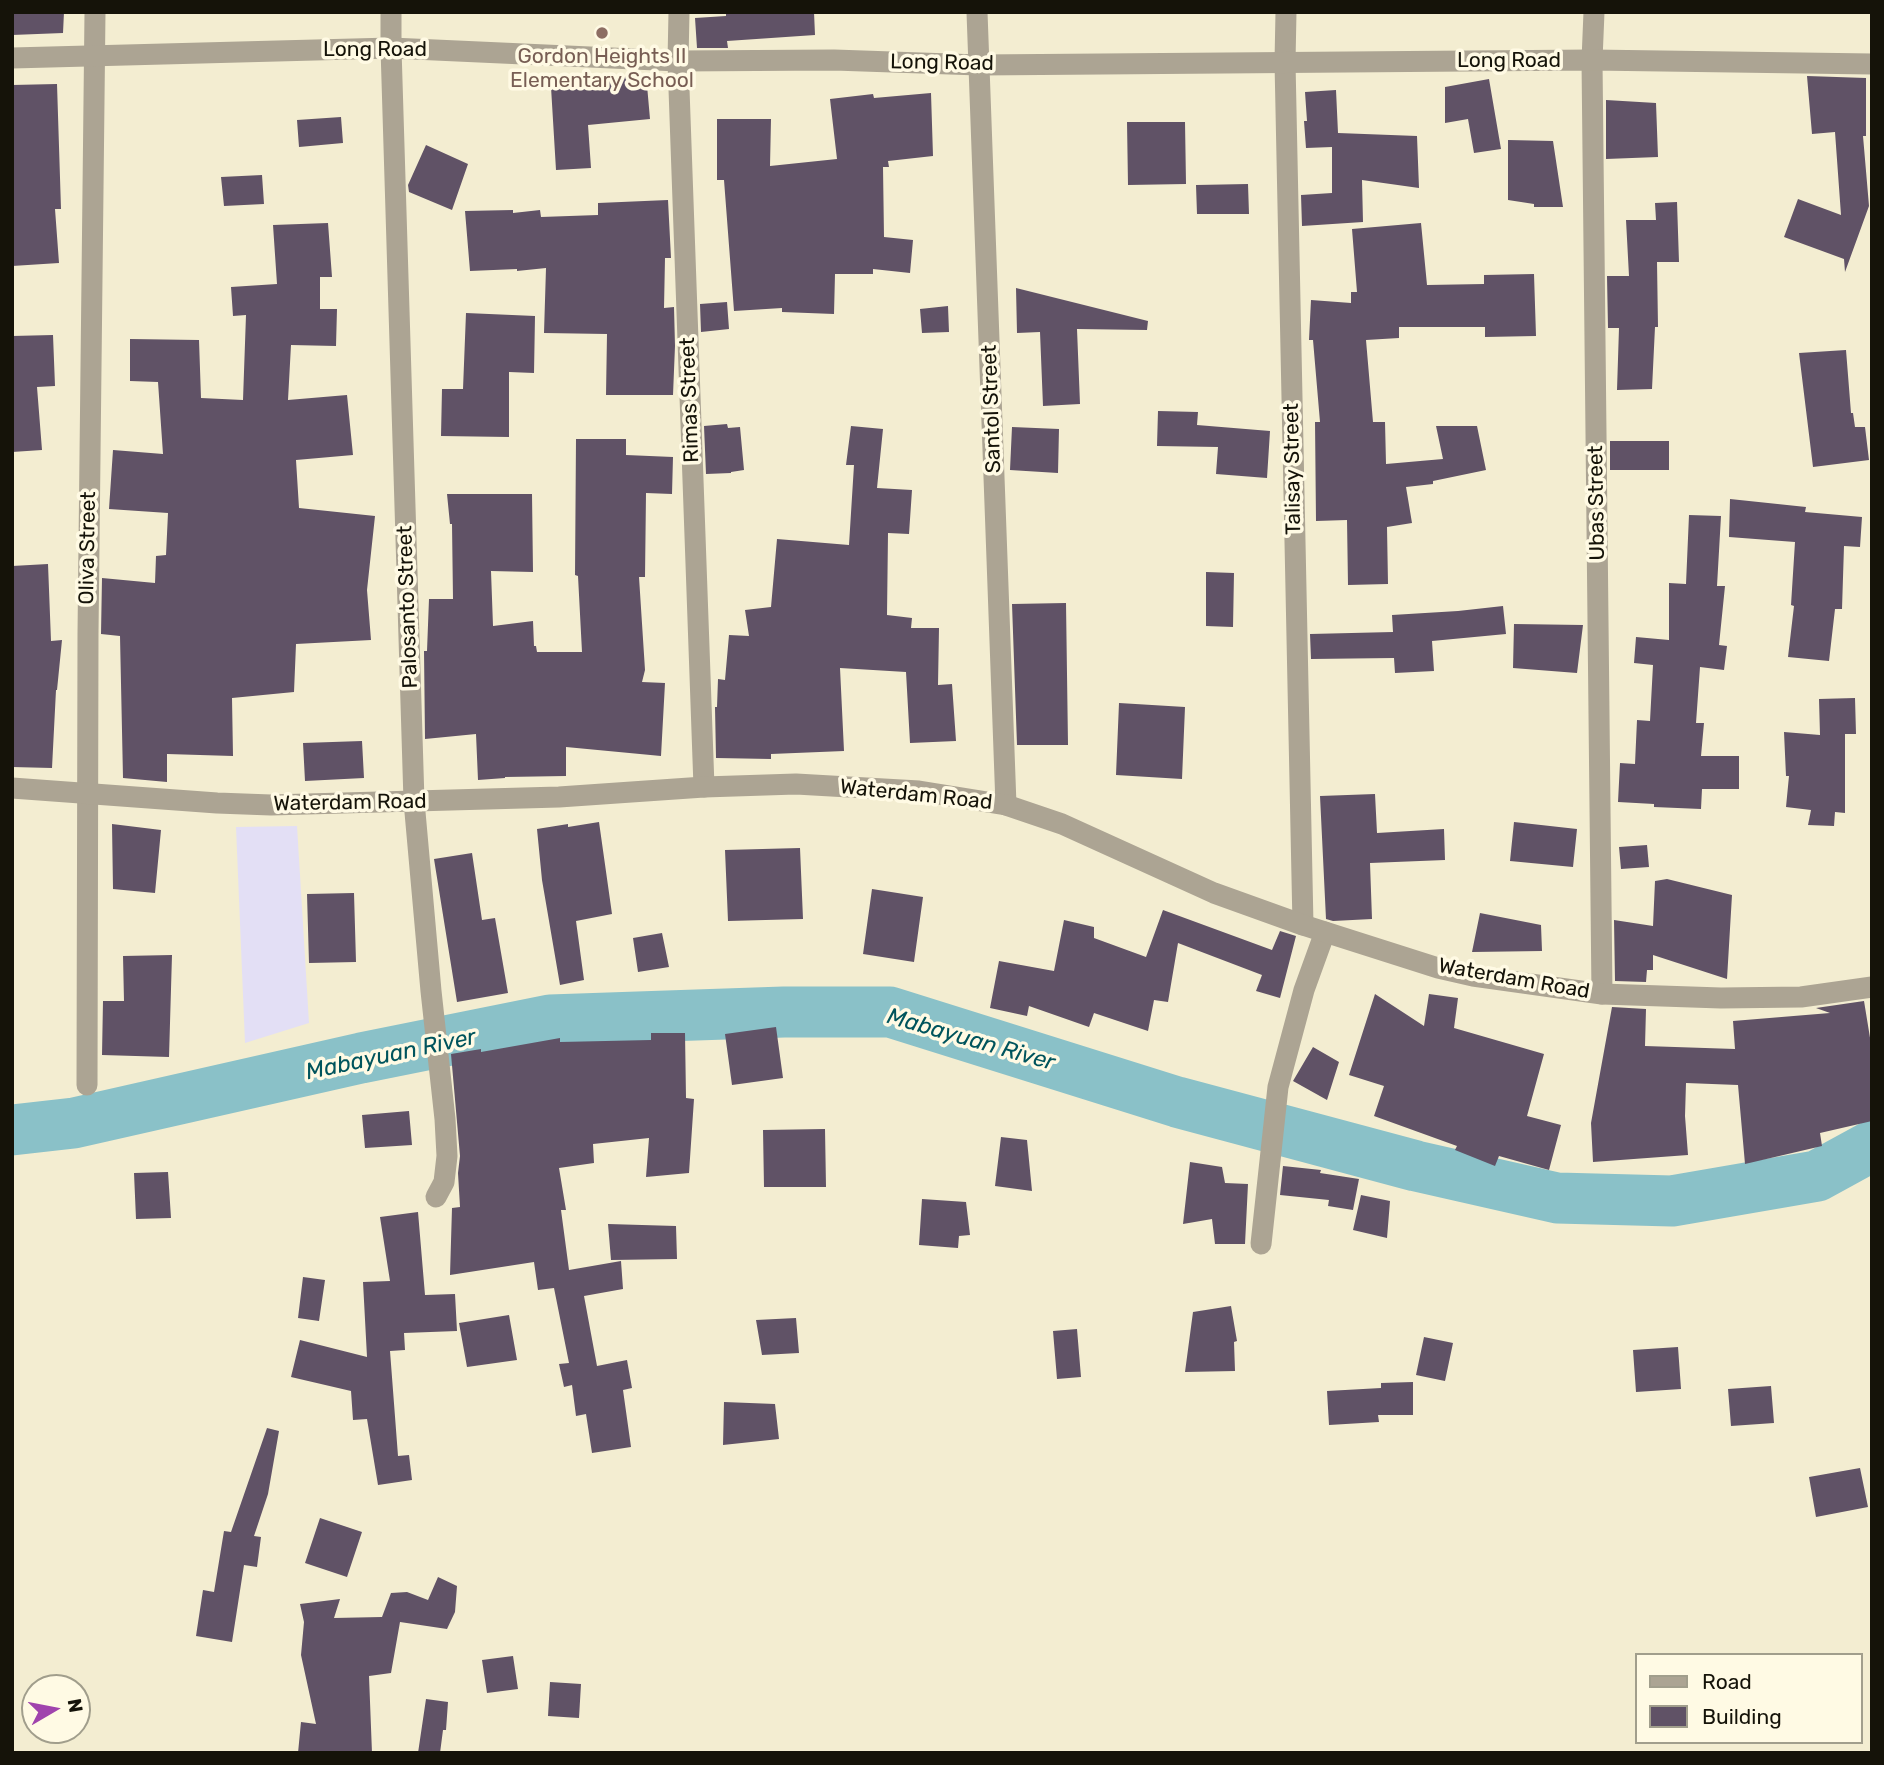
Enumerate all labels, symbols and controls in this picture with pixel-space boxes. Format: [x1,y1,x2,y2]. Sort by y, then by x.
marker: Gordon Heights II Elementary School [594,25,610,41]
street label: Long Road [323,37,427,63]
place label: Gordon Heights II Elementary School [510,44,694,94]
street label: Long Road [1457,48,1561,74]
street label: Long Road [890,49,994,77]
street label: Rimas Street [675,337,705,463]
street label: Santol Street [977,344,1007,474]
street label: Talisay Street [1279,403,1307,535]
street label: Ubas Street [1583,445,1611,561]
street label: Oliva Street [74,491,102,605]
street label: Palosanto Street [393,525,423,689]
street label: Waterdam Road [838,774,994,816]
street label: Waterdam Road [273,789,427,817]
street label: Waterdam Road [1436,953,1592,1005]
water label: Mabayuan River [884,1003,1058,1077]
water label: Mabayuan River [303,1023,479,1087]
legend [1636,1653,1863,1744]
text: Road [1702,1669,1752,1694]
north arrow [21,1674,91,1744]
text: N [63,1697,88,1714]
text: Building [1702,1704,1782,1729]

